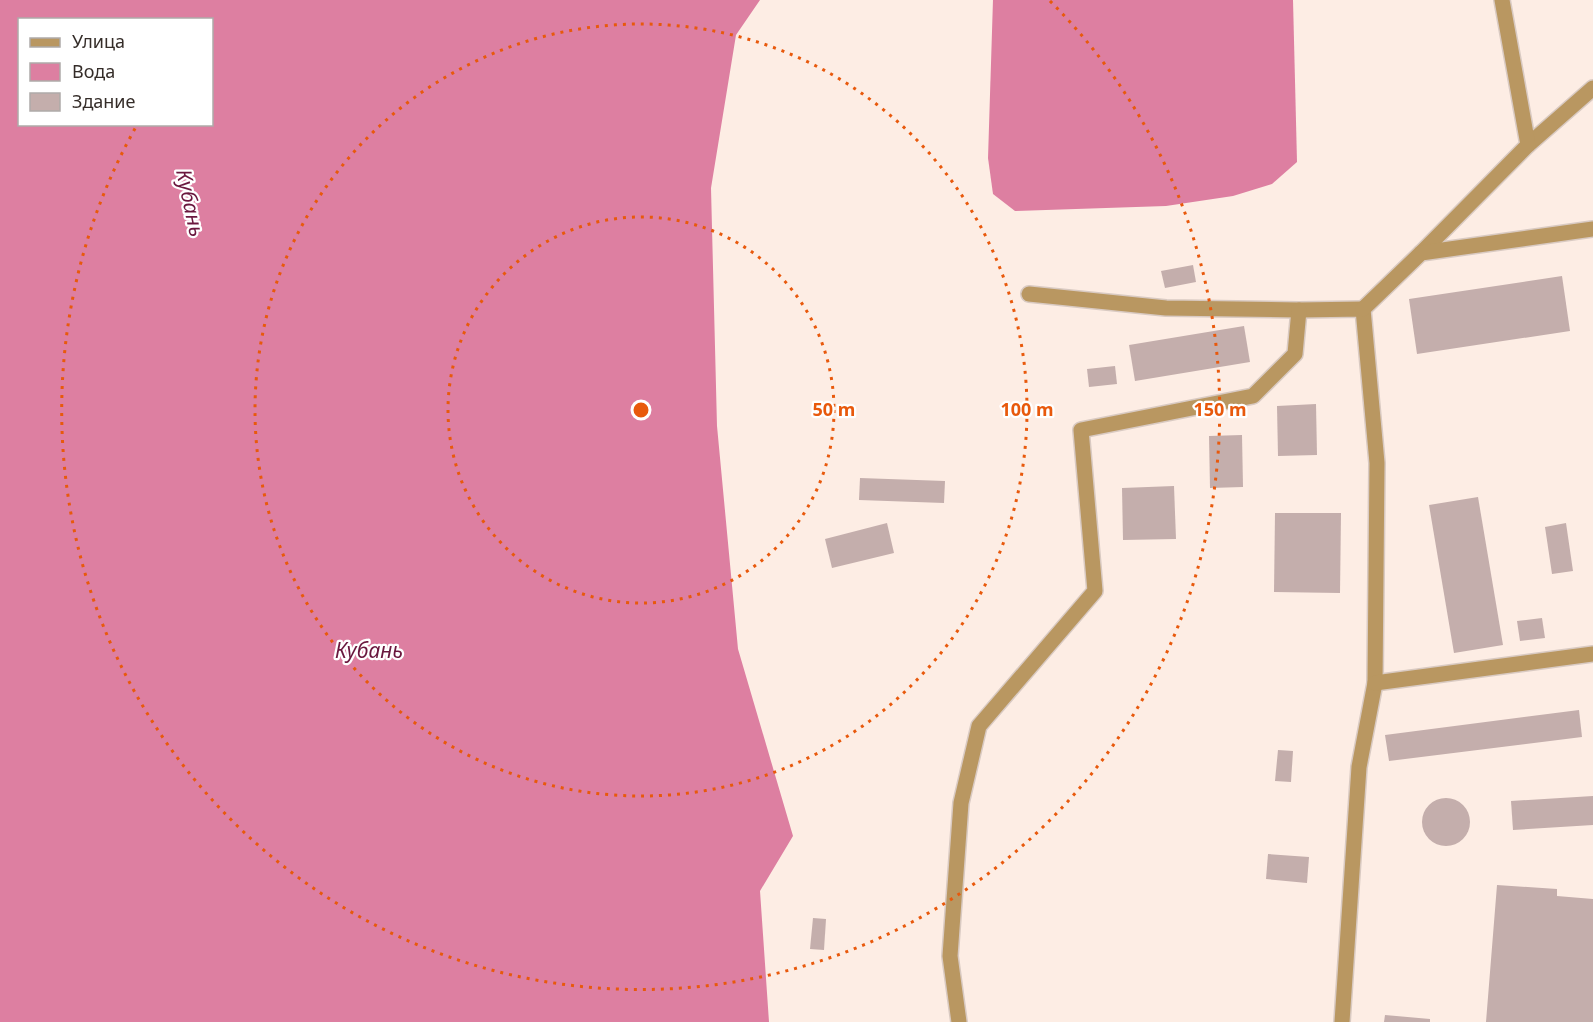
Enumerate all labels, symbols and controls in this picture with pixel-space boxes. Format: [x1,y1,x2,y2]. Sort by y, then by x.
legend [18,18,213,126]
text: Улица [72,29,125,53]
text: Вода [72,59,115,83]
text: Здание [72,89,136,113]
water label: Кубань [170,167,212,239]
text: 50 m [813,397,855,421]
text: 100 m [1000,397,1054,421]
text: 150 m [1193,397,1247,421]
centre of rings [631,400,651,420]
water label: Кубань [335,636,403,664]

